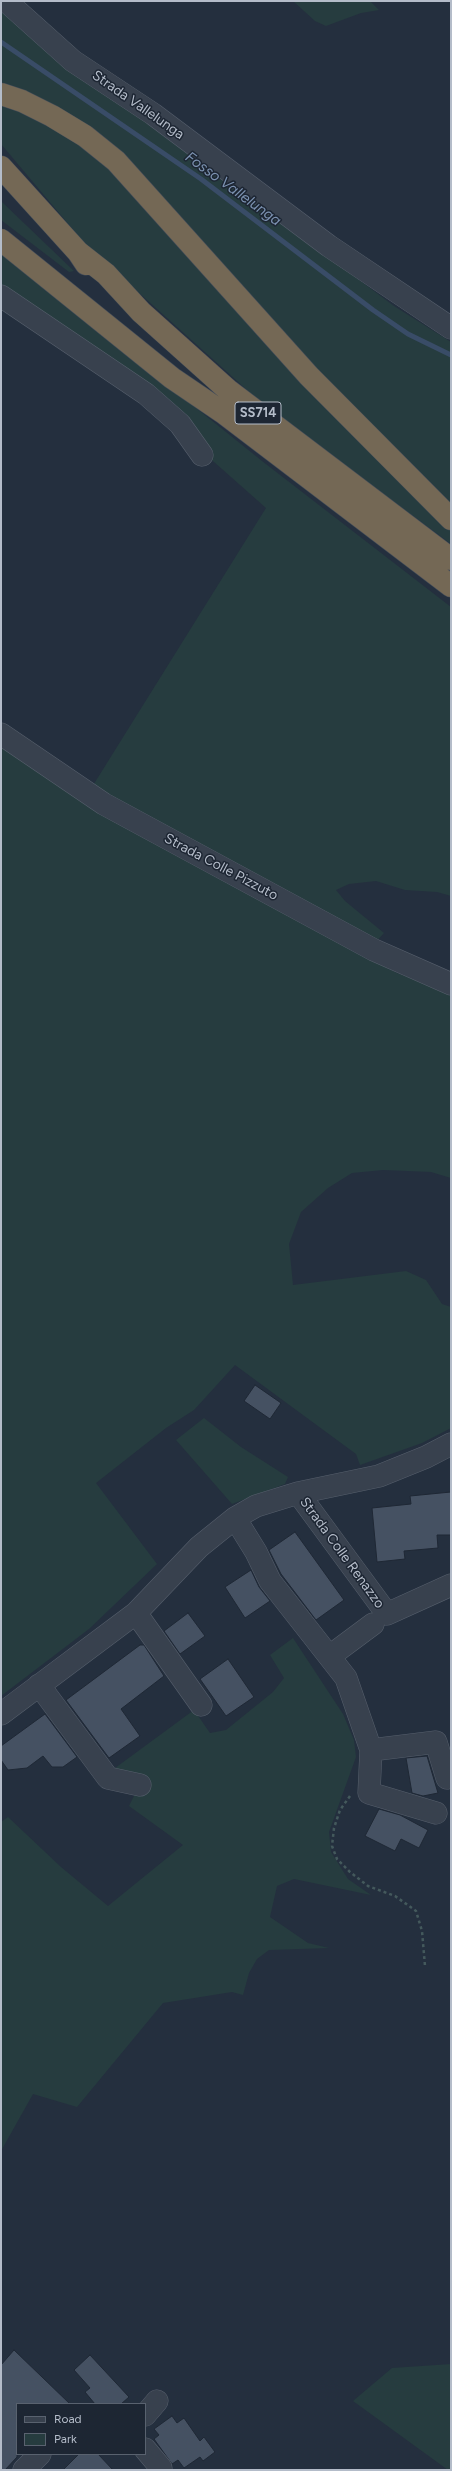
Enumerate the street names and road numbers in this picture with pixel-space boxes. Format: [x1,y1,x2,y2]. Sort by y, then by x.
street label: Strada Vallelunga [89,67,187,143]
road number: SS714 [235,402,281,424]
street label: Strada Colle Pizzuto [161,830,281,904]
street label: Strada Colle Renazzo [296,1494,388,1612]

